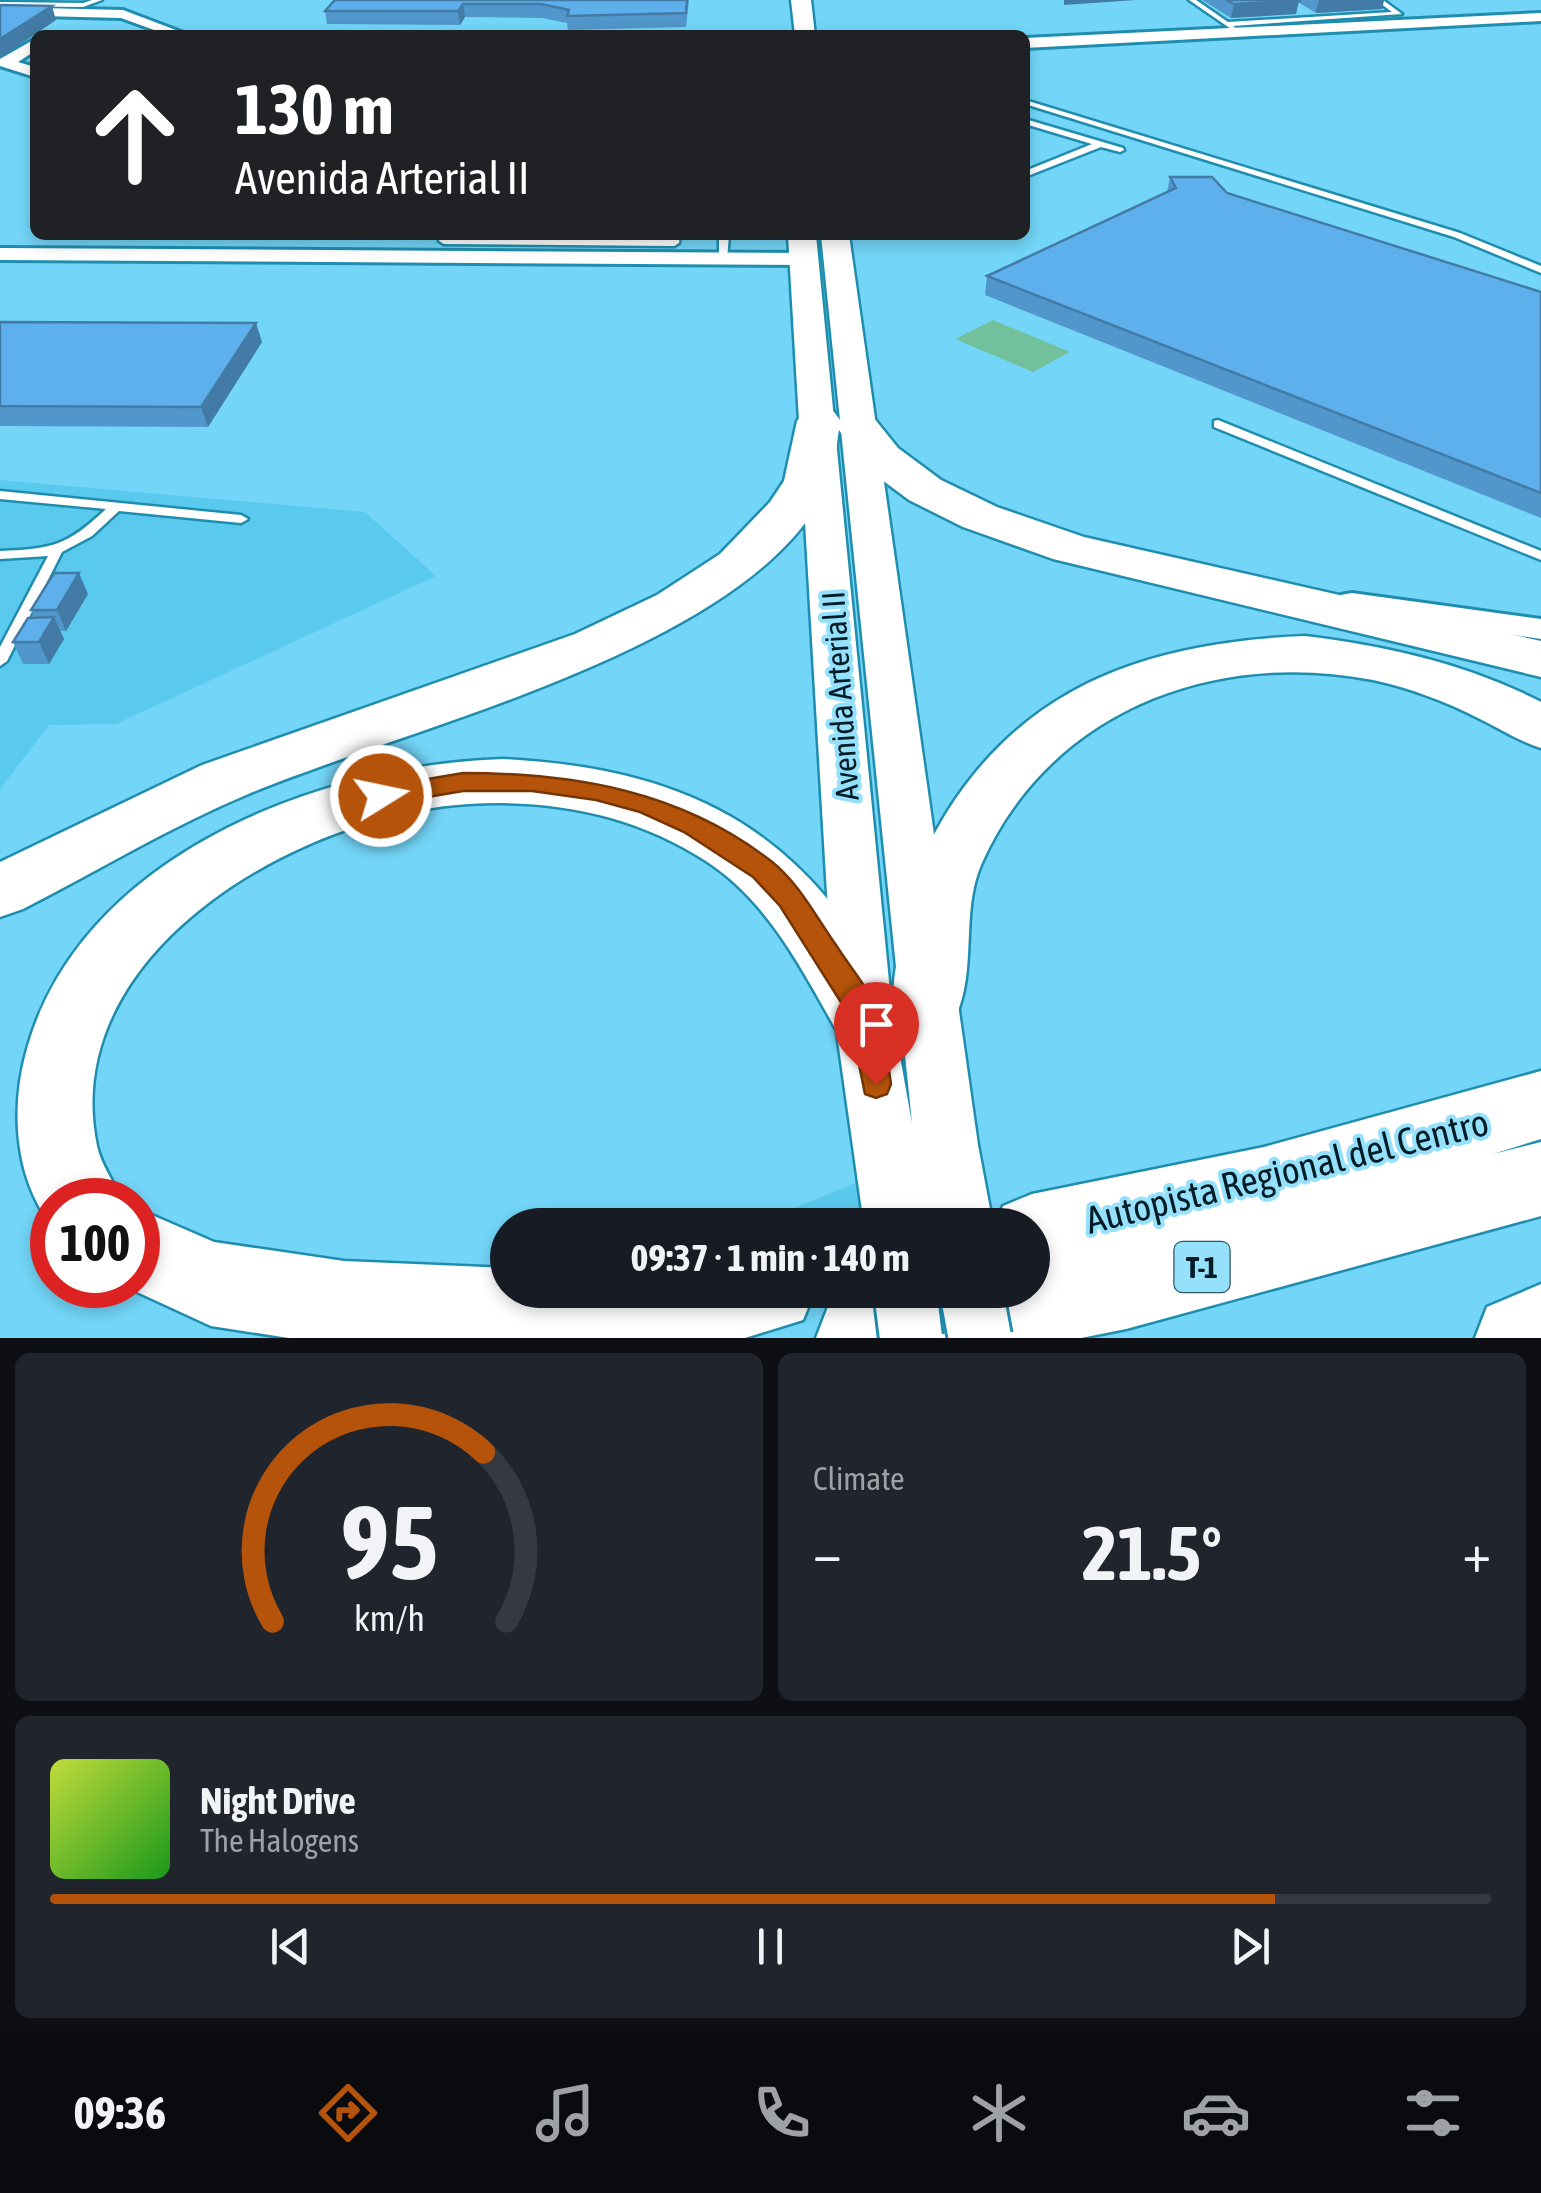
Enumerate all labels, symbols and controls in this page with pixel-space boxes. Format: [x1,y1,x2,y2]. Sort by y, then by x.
text: 130 m [235,69,394,149]
icon: ahead [70,70,200,200]
text: Avenida Arterial II [235,152,530,204]
street label: Avenida Arterial II [814,590,866,802]
position arrow [329,744,433,848]
pin [834,982,919,1085]
icon: arrive [849,997,904,1052]
street label: Autopista Regional del Centro [1081,1100,1493,1242]
speed limit sign: 100 [30,1178,160,1308]
text: 09:37 · 1 min · 140 m [630,1236,910,1279]
road number: T-1 [1174,1242,1230,1292]
text: Climate [813,1460,905,1497]
text: 95 [340,1482,438,1601]
text: 21.5° [1082,1510,1222,1596]
text: − [813,1521,842,1584]
text: + [1462,1521,1491,1584]
text: km/h [354,1598,424,1639]
text: Night Drive [200,1779,356,1822]
text: The Halogens [200,1822,359,1859]
icon: previous [263,1919,318,1974]
icon: pause [743,1919,798,1974]
icon: next [1223,1919,1278,1974]
icon: directions [313,2078,383,2148]
icon: music [530,2078,600,2148]
icon: phone [747,2078,817,2148]
icon: climate [964,2078,1034,2148]
icon: car [1181,2078,1251,2148]
icon: filters [1398,2078,1468,2148]
text: 09:36 [73,2087,166,2139]

